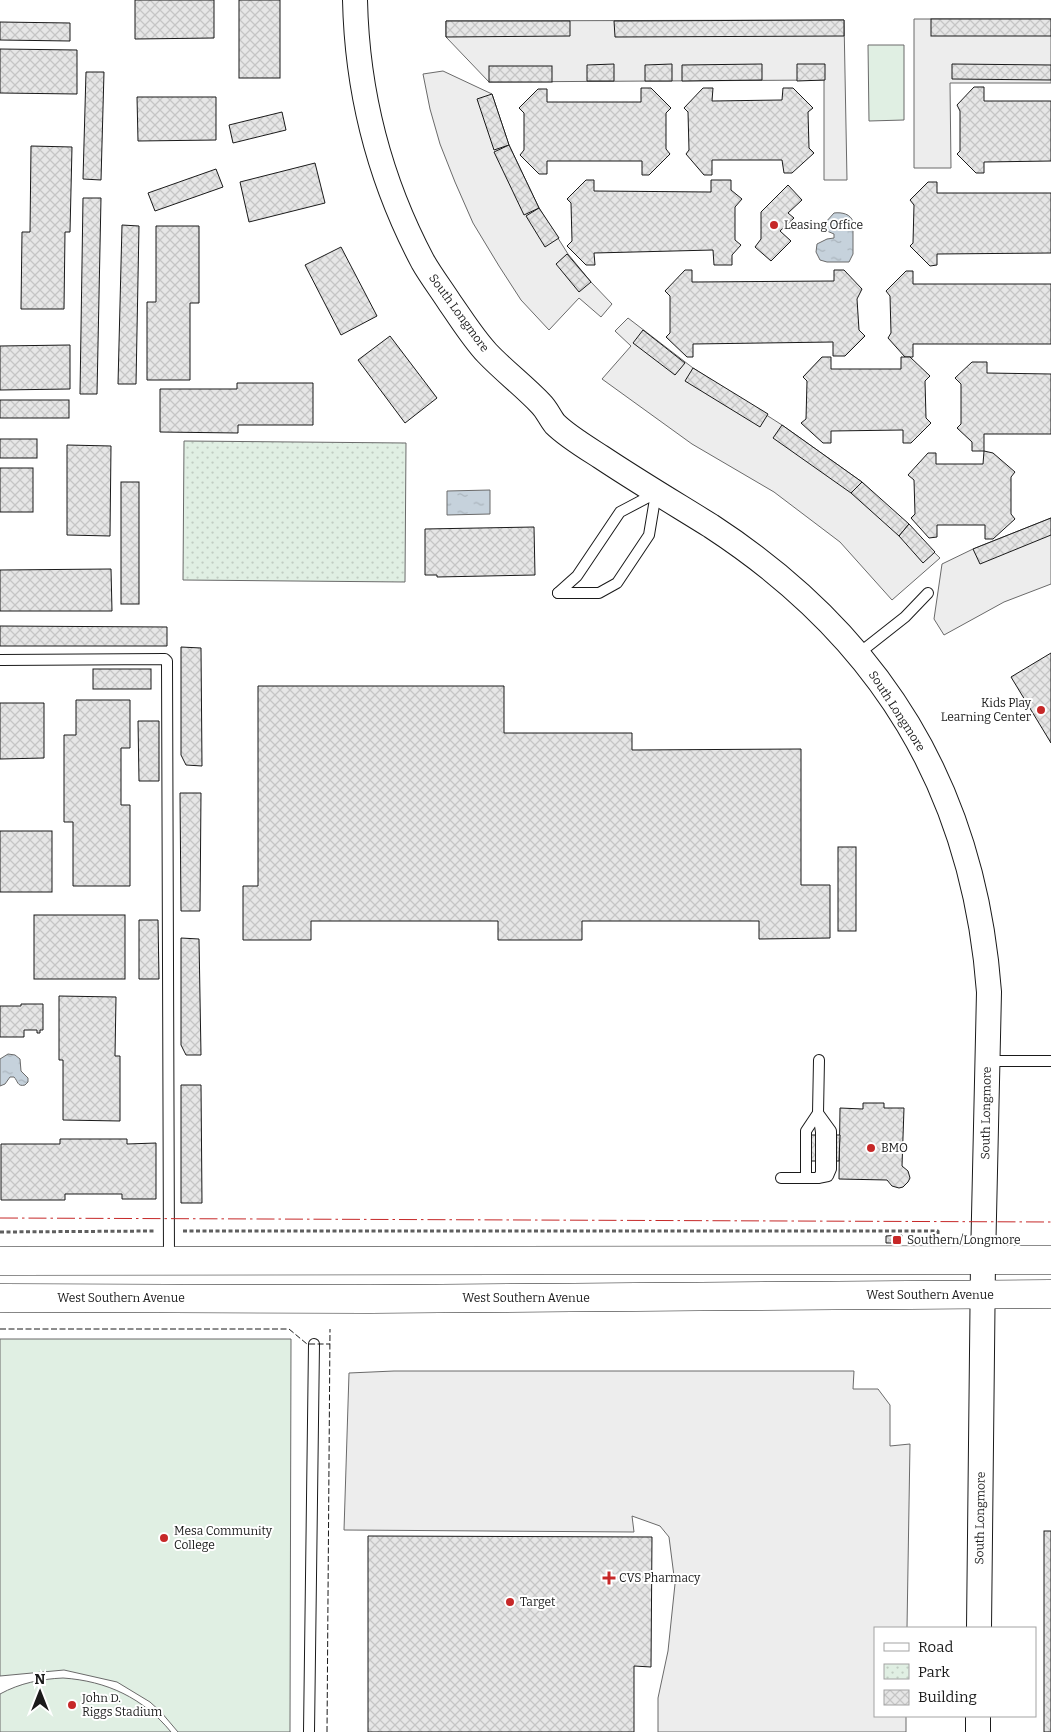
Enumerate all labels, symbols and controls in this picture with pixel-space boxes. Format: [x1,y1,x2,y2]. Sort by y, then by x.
place label: Leasing Office [784,218,863,232]
marker: Leasing Office [768,219,780,231]
street label: South Longmore [426,271,492,355]
street label: South Longmore [866,668,928,754]
place label: Kids Play Learning Center [941,696,1032,724]
marker: Kids Play Learning Center [1035,704,1047,716]
street label: South Longmore [978,1066,994,1160]
place label: BMO [881,1141,908,1155]
marker: BMO [865,1142,877,1154]
place label: Southern/Longmore [907,1233,1021,1247]
marker: Southern/Longmore [891,1234,903,1246]
street label: West Southern Avenue [866,1288,994,1302]
street label: West Southern Avenue [57,1291,185,1305]
street label: West Southern Avenue [462,1291,590,1305]
street label: South Longmore [972,1471,988,1565]
place label: Mesa Community College [174,1524,273,1552]
marker: Mesa Community College [158,1532,170,1544]
place label: CVS Pharmacy [619,1571,701,1585]
marker: CVS Pharmacy [603,1572,615,1584]
place label: Target [520,1595,556,1609]
marker: Target [504,1596,516,1608]
legend [874,1627,1036,1717]
text: Road [918,1638,953,1656]
text: Park [918,1663,950,1681]
north arrow [15,1667,65,1717]
text: N [35,1671,46,1688]
text: Building [918,1688,977,1706]
place label: John D. Riggs Stadium [81,1691,163,1719]
marker: John D. Riggs Stadium [66,1699,78,1711]

